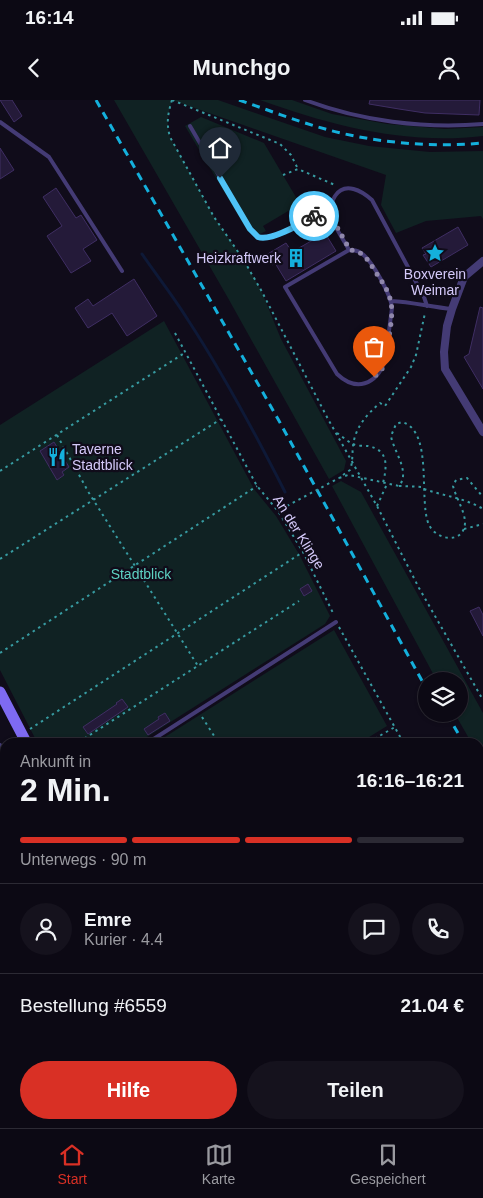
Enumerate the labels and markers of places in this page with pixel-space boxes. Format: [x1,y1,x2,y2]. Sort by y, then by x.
pin [199,127,241,178]
place icon: Boxverein Weimar [424,242,446,264]
building icon: Heizkraftwerk [285,247,307,269]
place label: Heizkraftwerk [196,250,282,266]
place label: Boxverein Weimar [404,266,466,298]
pin [353,326,395,377]
place label: Taverne Stadtblick [72,441,134,473]
restaurant icon: Taverne Stadtblick [46,446,68,468]

